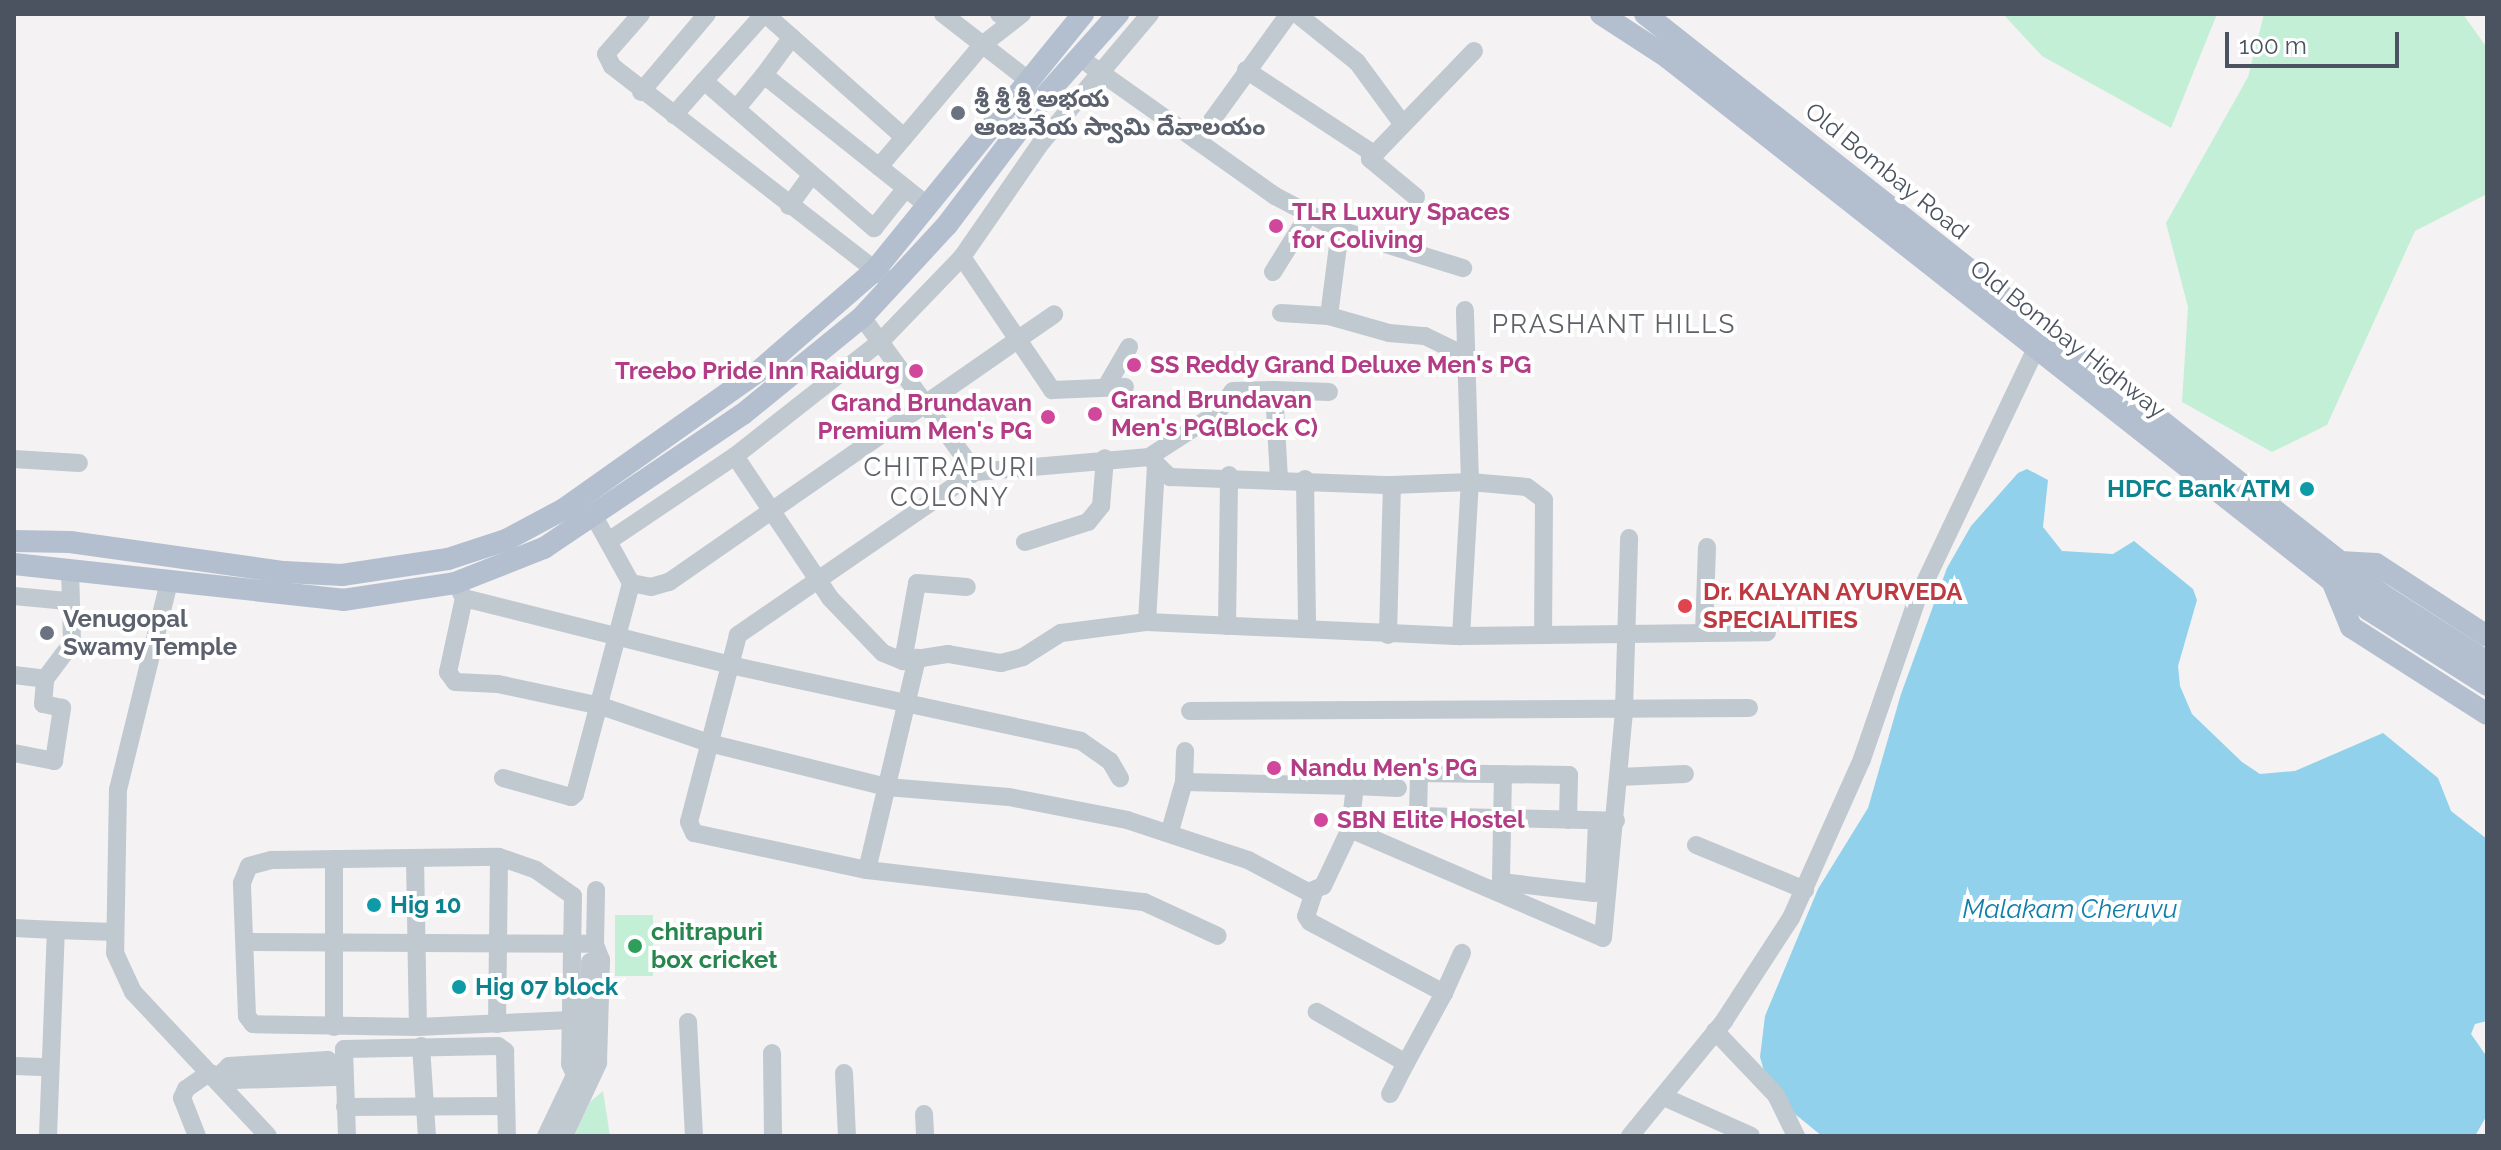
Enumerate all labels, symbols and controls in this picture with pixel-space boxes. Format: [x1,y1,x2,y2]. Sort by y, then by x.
scale bar [2229,16,2403,66]
text: 100 m [2239,31,2307,60]
place label: శ్రీ శ్రీ శ్రీ అభయ ఆంజనేయ స్వామి దేవాలయం [974,85,1265,141]
street label: Old Bombay Road [1799,96,1975,246]
marker: శ్రీ శ్రీ శ్రీ అభయ ఆంజనేయ స్వామి దేవాలయం [949,104,967,122]
place label: TLR Luxury Spaces for Coliving [1292,198,1511,254]
marker: TLR Luxury Spaces for Coliving [1267,217,1285,235]
street label: Old Bombay Highway [1964,253,2172,425]
district label: PRASHANT HILLS [1491,309,1737,341]
place label: SS Reddy Grand Deluxe Men's PG [1150,351,1532,379]
marker: SS Reddy Grand Deluxe Men's PG [1125,356,1143,374]
place label: Treebo Pride Inn Raidurg [615,357,900,385]
marker: Treebo Pride Inn Raidurg [907,362,925,380]
place label: Grand Brundavan Men's PG(Block C) [1111,386,1318,442]
place label: Grand Brundavan Premium Men's PG [818,389,1032,445]
marker: Grand Brundavan Men's PG(Block C) [1086,405,1104,423]
marker: Grand Brundavan Premium Men's PG [1039,408,1057,426]
district label: CHITRAPURI COLONY [863,452,1037,514]
place label: HDFC Bank ATM [2106,475,2291,503]
marker: HDFC Bank ATM [2298,480,2316,498]
place label: Dr. KALYAN AYURVEDA SPECIALITIES [1703,578,1963,634]
marker: Dr. KALYAN AYURVEDA SPECIALITIES [1674,595,1696,617]
place label: Venugopal Swamy Temple [63,605,238,661]
marker: Venugopal Swamy Temple [38,624,56,642]
place label: Nandu Men's PG [1290,754,1477,782]
marker: Nandu Men's PG [1265,759,1283,777]
place label: SBN Elite Hostel [1337,806,1524,834]
marker: SBN Elite Hostel [1312,811,1330,829]
place label: Hig 10 [390,891,462,919]
water label: Malakam Cheruvu [1963,894,2177,926]
marker: Hig 10 [365,896,383,914]
place label: chitrapuri box cricket [651,918,777,974]
marker: chitrapuri box cricket [626,937,644,955]
place label: Hig 07 block [475,973,618,1001]
marker: Hig 07 block [450,978,468,996]

